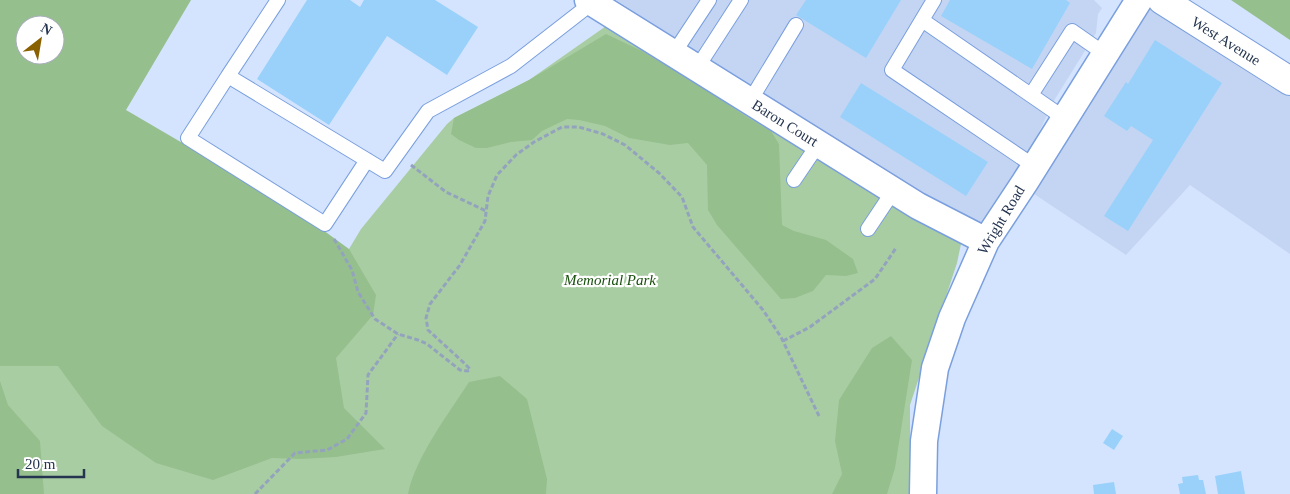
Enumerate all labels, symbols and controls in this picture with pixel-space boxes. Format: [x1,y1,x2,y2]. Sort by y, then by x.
street label: West Avenue [1189,14,1264,69]
north arrow [15,15,65,65]
text: N [38,20,55,38]
street label: Baron Court [749,96,822,150]
street label: Wright Road [974,182,1028,257]
park label: Memorial Park [563,272,656,288]
scale bar [18,446,84,478]
text: 20 m [25,456,56,472]

